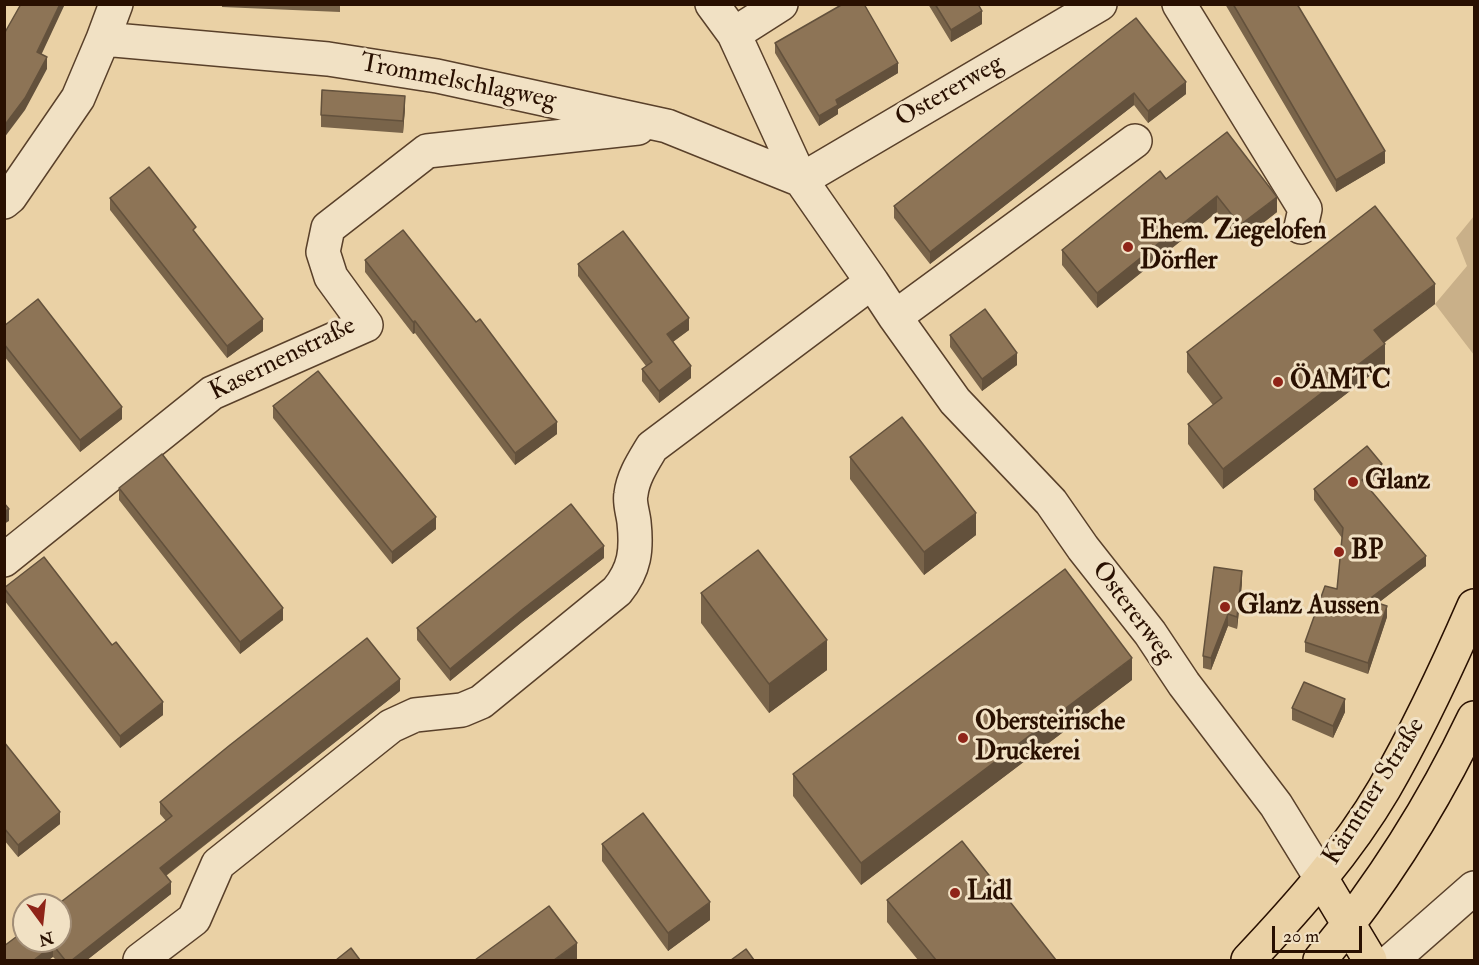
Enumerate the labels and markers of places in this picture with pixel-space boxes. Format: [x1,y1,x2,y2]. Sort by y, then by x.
place label: Ehem. Ziegelofen Dörfler [1140,216,1326,278]
marker: Ehem. Ziegelofen Dörfler [1121,240,1135,254]
place label: ÖAMTC [1290,366,1391,398]
marker: ÖAMTC [1271,375,1285,389]
place label: Glanz [1365,466,1430,498]
marker: Glanz [1346,475,1360,489]
place label: BP [1351,536,1383,568]
marker: BP [1332,545,1346,559]
place label: Glanz Aussen [1237,591,1380,623]
marker: Glanz Aussen [1218,600,1232,614]
place label: Obersteirische Druckerei [975,707,1125,768]
marker: Obersteirische Druckerei [956,731,970,745]
place label: Lidl [967,877,1012,909]
marker: Lidl [948,886,962,900]

